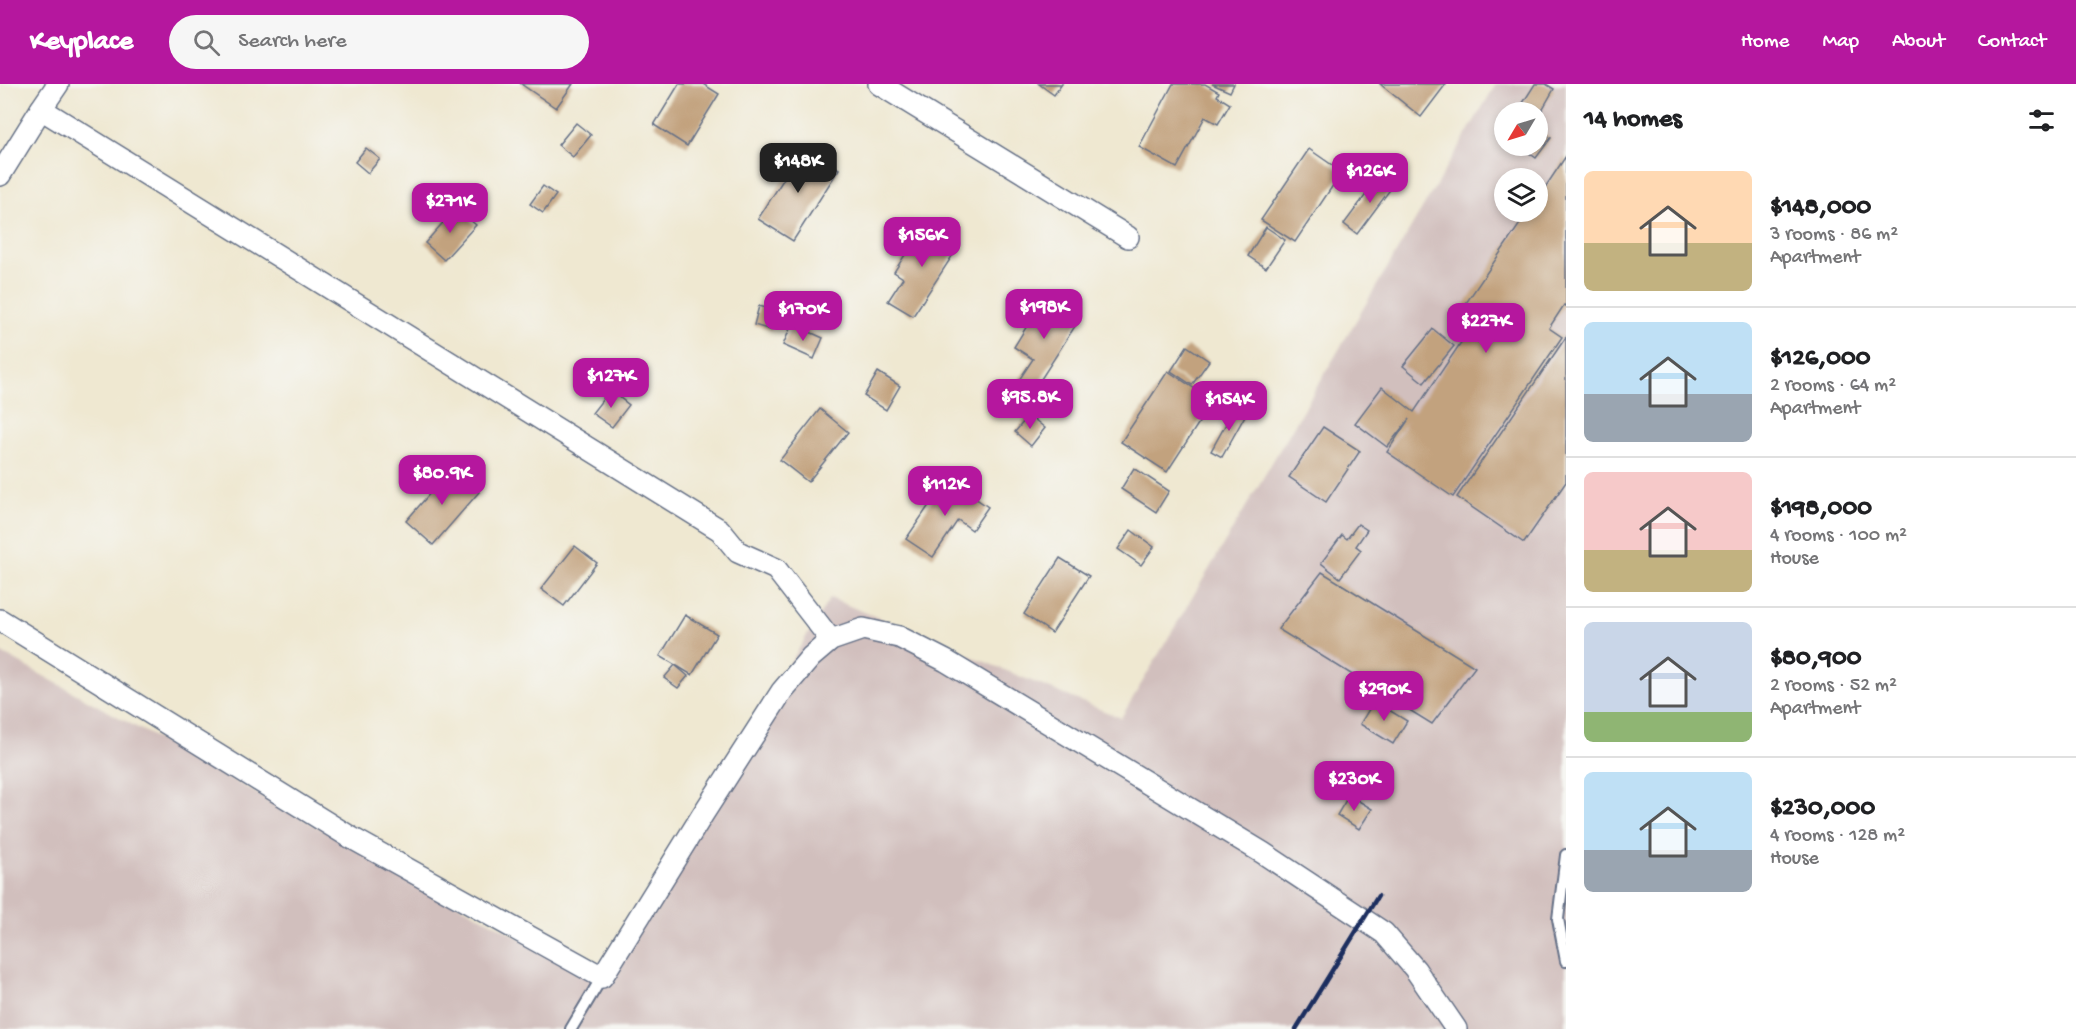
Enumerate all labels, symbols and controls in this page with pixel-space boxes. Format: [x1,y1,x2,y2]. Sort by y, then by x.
search box [169,15,589,69]
text: Keyplace [30,26,133,59]
icon: search [190,26,223,59]
text: Search here [238,29,347,55]
text: Home [1741,30,1789,55]
text: Map [1822,30,1859,55]
text: About [1892,30,1945,55]
text: Contact [1978,30,2046,55]
north arrow [1494,102,1548,156]
map controls [1494,102,1548,222]
icon: filters [2025,104,2058,137]
text: 14 homes [1584,105,1682,136]
pin: $148K [756,143,840,194]
text: $148K [774,151,822,174]
pin: $126K [1328,153,1412,204]
text: $126K [1346,161,1394,184]
button: layers [1494,168,1548,222]
pin: $271K [408,183,492,234]
text: $271K [426,191,474,214]
text: $148,000 [1770,193,1871,224]
icon: home [1632,195,1704,267]
pin: $156K [880,217,964,268]
text: 3 rooms · 86 m² [1770,224,1898,247]
text: $156K [898,225,946,248]
text: Apartment [1770,247,1860,270]
pin: $198K [1002,289,1086,340]
pin: $170K [761,291,845,342]
text: $198K [1019,297,1069,320]
text: $170K [778,299,828,322]
pin: $227K [1444,303,1528,354]
text: $227K [1461,311,1511,334]
text: $126,000 [1770,344,1871,375]
icon: home [1632,346,1704,418]
pin: $127K [569,358,653,409]
text: $127K [587,366,635,389]
text: 2 rooms · 64 m² [1770,375,1896,398]
pin: $95.8K [981,379,1079,430]
pin: $154K [1187,381,1271,432]
text: $95.8K [1001,387,1059,410]
text: $154K [1205,389,1253,412]
text: Apartment [1770,398,1860,421]
pin: $80.9K [393,455,491,506]
text: $80.9K [413,463,471,486]
pin: $112K [903,466,987,517]
text: $112K [922,474,968,497]
text: $198,000 [1770,494,1872,525]
icon: home [1632,496,1704,568]
text: 4 rooms · 100 m² [1770,525,1907,548]
text: House [1770,548,1819,571]
text: $80,900 [1770,644,1861,675]
icon: home [1632,646,1704,718]
pin: $290K [1342,671,1426,722]
text: 2 rooms · 52 m² [1770,675,1897,698]
text: $290K [1358,679,1410,702]
text: Apartment [1770,698,1860,721]
pin: $230K [1312,761,1396,812]
text: $230K [1328,769,1380,792]
text: $230,000 [1770,794,1875,825]
icon: home [1632,796,1704,868]
text: 4 rooms · 128 m² [1770,825,1905,848]
text: House [1770,848,1819,871]

